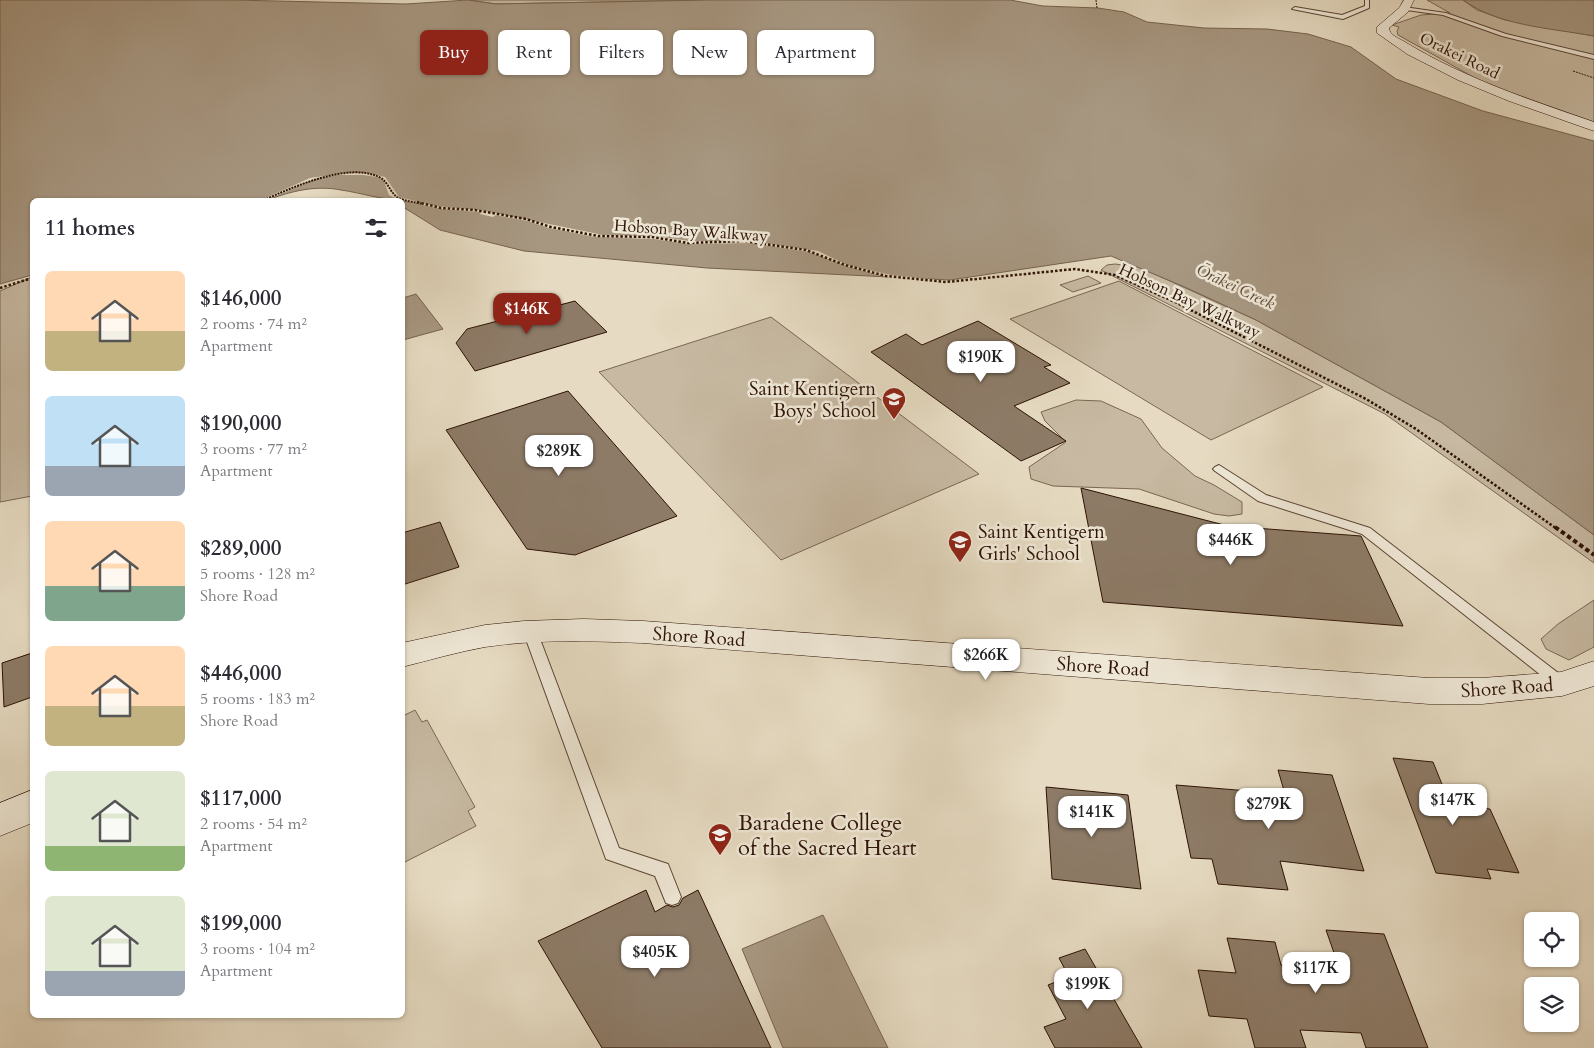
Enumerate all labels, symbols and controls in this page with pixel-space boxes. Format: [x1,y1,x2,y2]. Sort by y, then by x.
street label: Orakei Road [1416,27,1504,85]
chip: Buy [420,30,488,75]
chip: Rent [498,30,570,75]
chip: Filters [580,30,663,75]
chip: New [673,30,747,75]
chip: Apartment [757,30,874,75]
text: 11 homes [45,214,135,243]
icon: filters [362,214,390,242]
street label: Hobson Bay Walkway [613,215,769,247]
street label: Hobson Bay Walkway [1115,258,1264,344]
water label: Ōrākei Creek [1193,259,1279,315]
text: $146,000 [200,284,281,313]
icon: home [85,291,145,351]
pin: $146K [492,292,562,335]
text: $146K [504,298,550,320]
text: 2 rooms · 74 m² [200,313,307,335]
text: Apartment [200,335,273,357]
pin: $190K [946,340,1016,383]
text: $190K [958,346,1004,368]
place label: Saint Kentigern Boys' School [749,376,876,424]
school or university icon: Saint Kentigern Boys' School [881,386,907,420]
text: $190,000 [200,409,281,438]
icon: home [85,416,145,476]
pin: $289K [524,434,594,477]
text: 3 rooms · 77 m² [200,438,307,460]
text: $289K [536,440,582,462]
text: Apartment [200,460,273,482]
place label: Saint Kentigern Girls' School [978,519,1105,567]
pin: $446K [1196,524,1266,566]
school or university icon: Saint Kentigern Girls' School [947,529,973,563]
text: $446K [1208,529,1254,551]
text: $289,000 [200,534,281,563]
icon: home [85,541,145,601]
text: 5 rooms · 128 m² [200,563,315,585]
text: Shore Road [200,585,278,607]
street label: Shore Road [652,621,746,653]
pin: $266K [951,638,1021,681]
text: $266K [963,644,1009,666]
street label: Shore Road [1056,651,1150,683]
text: $446,000 [200,659,281,688]
icon: home [85,666,145,726]
street label: Shore Road [1460,672,1554,704]
text: 5 rooms · 183 m² [200,688,315,710]
text: Shore Road [200,710,278,732]
text: $117,000 [200,784,281,813]
pin: $147K [1418,784,1488,826]
pin: $279K [1234,788,1304,830]
text: $147K [1430,789,1476,811]
icon: home [85,791,145,851]
text: $279K [1246,793,1292,815]
pin: $141K [1057,796,1127,838]
text: $141K [1069,801,1115,823]
place label: Baradene College of the Sacred Heart [738,808,917,863]
text: 2 rooms · 54 m² [200,813,307,835]
school or university icon: Baradene College of the Sacred Heart [707,822,733,856]
text: Apartment [200,835,273,857]
text: $199,000 [200,909,281,938]
map controls [1524,912,1579,1032]
button: locate [1524,912,1579,967]
icon: home [85,916,145,976]
pin: $405K [620,936,690,978]
text: 3 rooms · 104 m² [200,938,315,960]
text: $405K [632,941,678,963]
pin: $117K [1281,952,1351,994]
text: $117K [1293,957,1339,979]
text: Apartment [200,960,273,982]
pin: $199K [1053,968,1123,1010]
text: $199K [1065,973,1111,995]
button: layers [1524,977,1579,1032]

